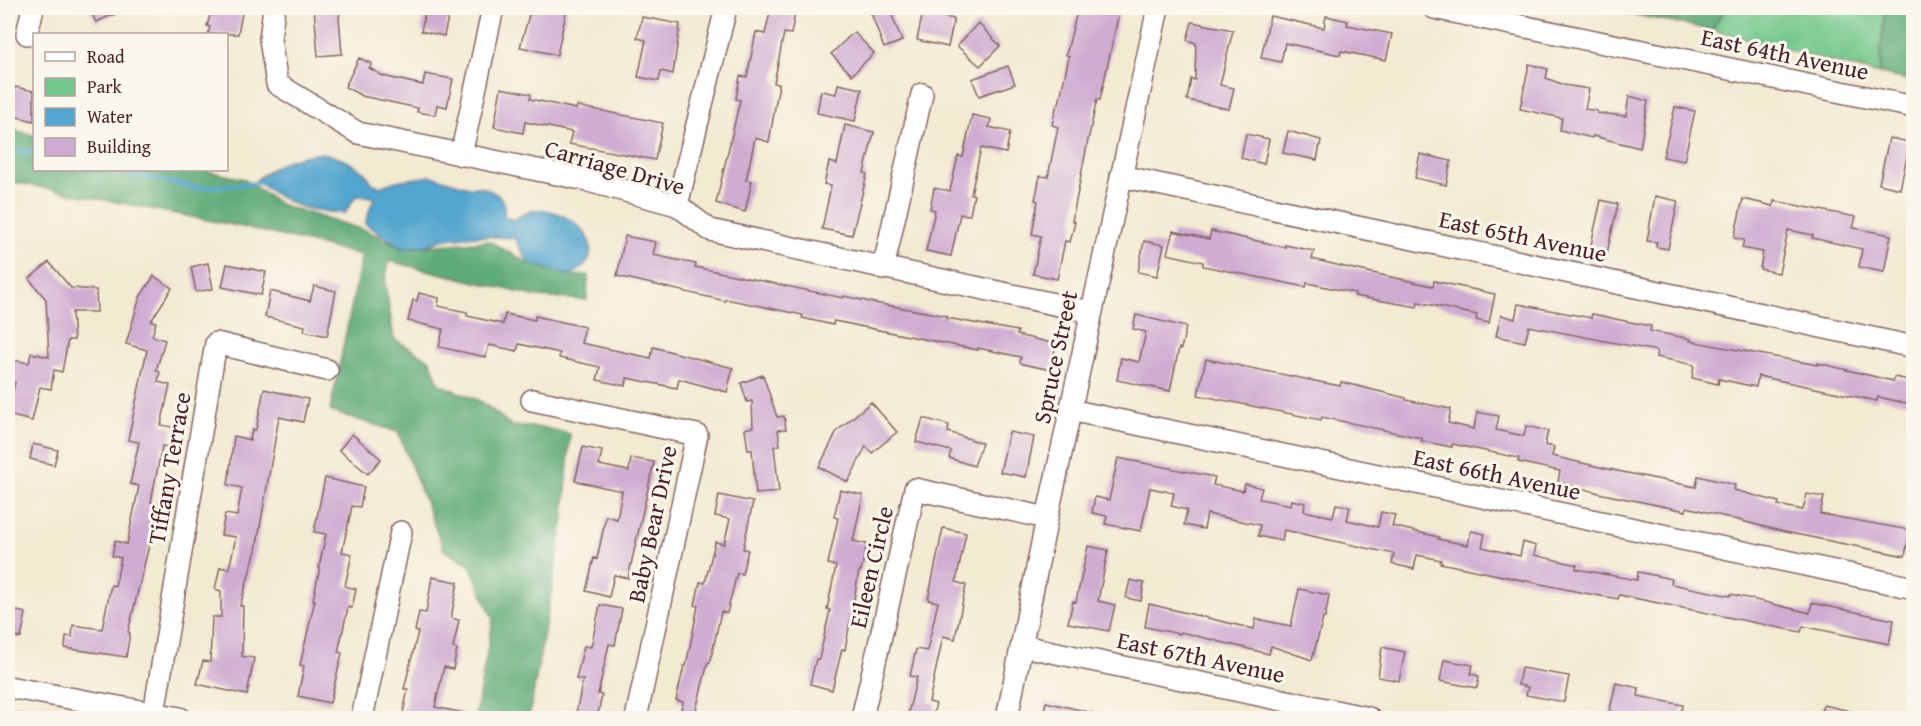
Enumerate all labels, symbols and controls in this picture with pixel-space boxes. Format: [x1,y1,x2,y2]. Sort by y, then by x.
street label: East 64th Avenue [1698,19,1872,89]
legend [33,33,228,171]
text: Road [87,43,125,70]
text: Park [87,73,123,100]
text: Water [87,103,133,130]
street label: Carriage Drive [541,130,689,204]
text: Building [87,133,151,160]
street label: East 65th Avenue [1436,201,1610,271]
street label: Spruce Street [1024,287,1086,427]
street label: Tiffany Terrace [138,389,200,547]
street label: East 66th Avenue [1410,439,1584,509]
street label: Baby Bear Drive [618,442,686,606]
street label: Eileen Circle [840,502,902,632]
street label: East 67th Avenue [1114,622,1288,692]

